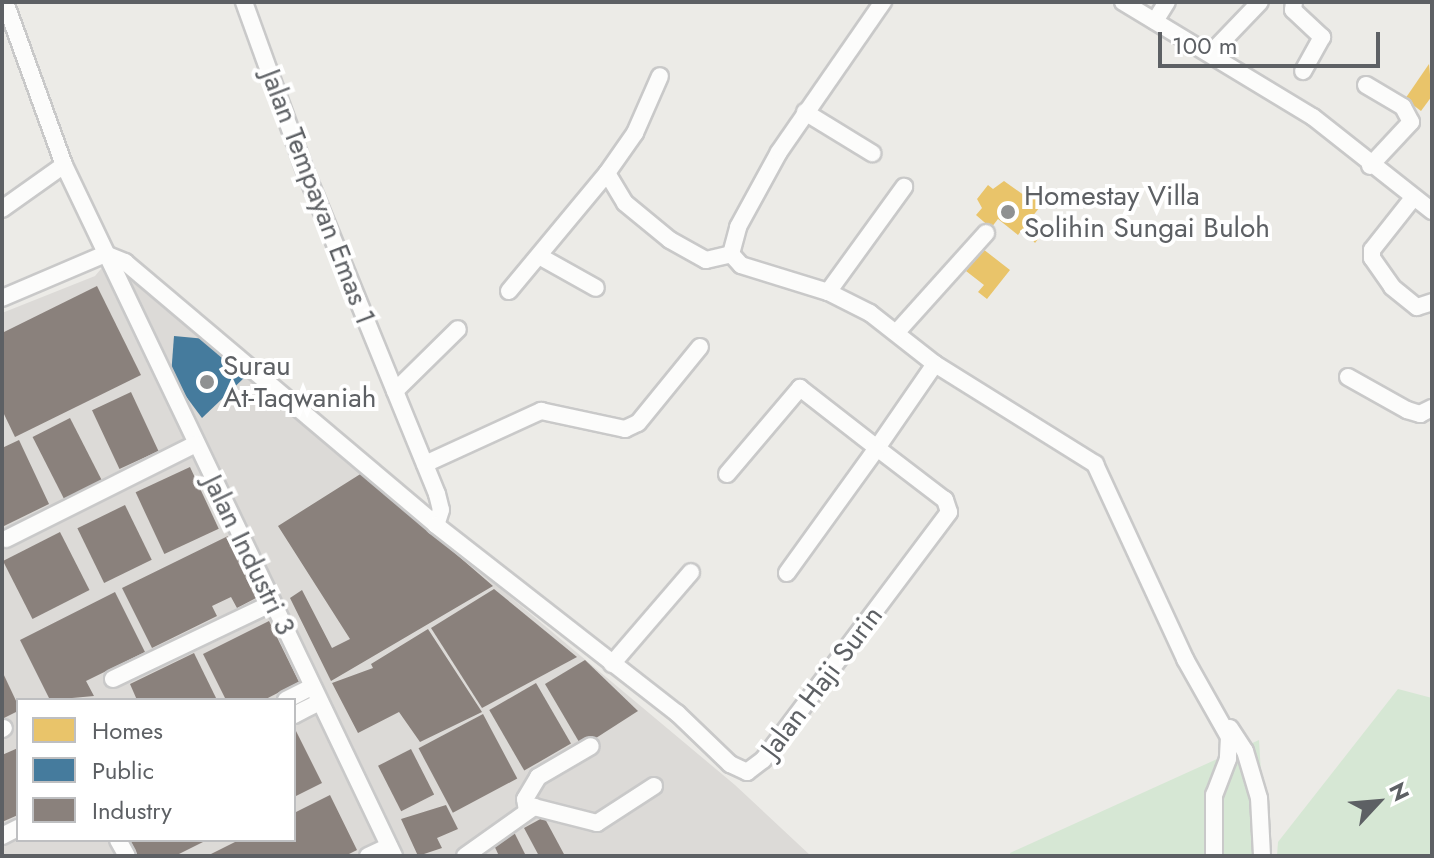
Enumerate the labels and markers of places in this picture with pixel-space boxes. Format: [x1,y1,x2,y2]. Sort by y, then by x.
place label: Homestay Villa Solihin Sungai Buloh [1024,179,1270,245]
marker: Homestay Villa Solihin Sungai Buloh [999,203,1017,221]
place label: Surau At-Taqwaniah [223,349,376,415]
marker: Surau At-Taqwaniah [198,373,216,391]

